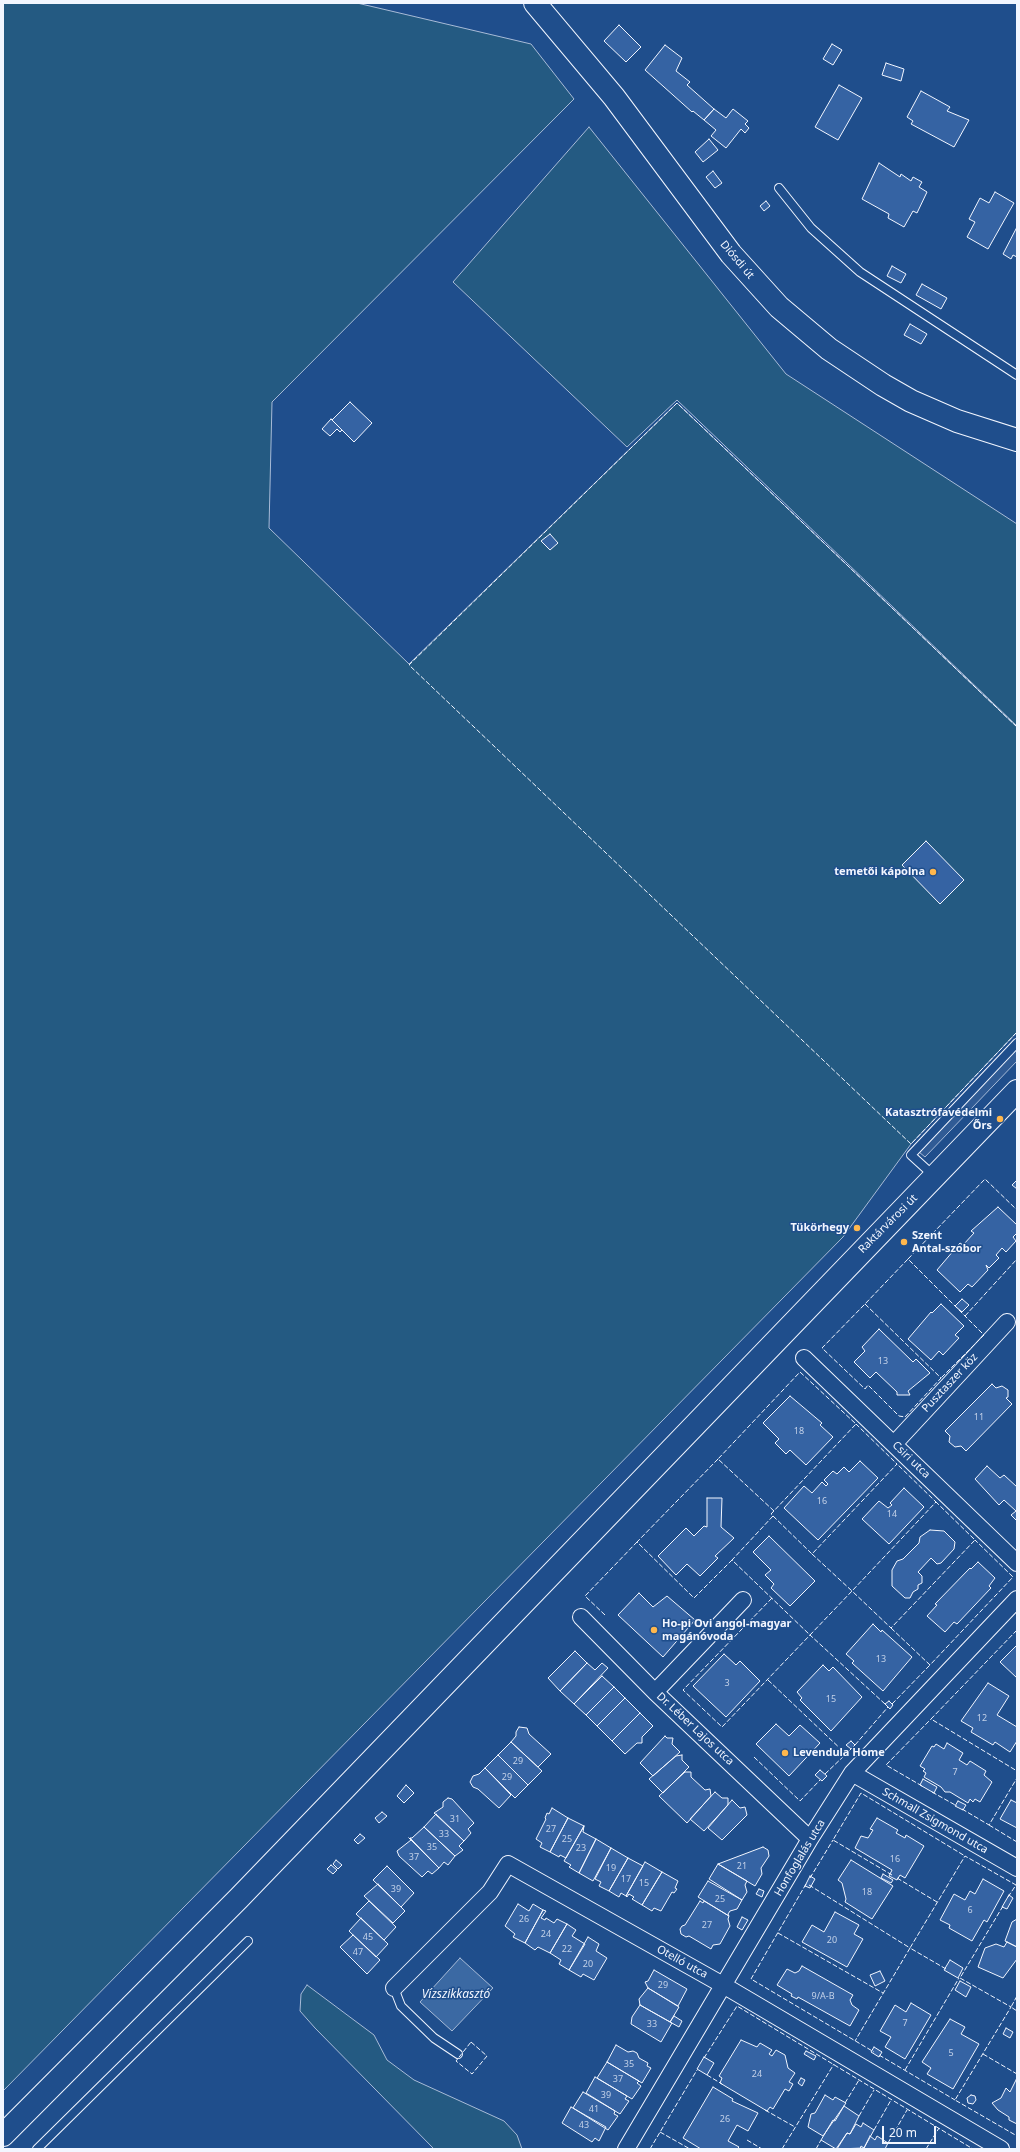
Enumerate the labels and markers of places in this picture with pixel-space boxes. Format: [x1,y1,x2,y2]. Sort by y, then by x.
place label: temetői kápolna [834,865,925,879]
marker: temetői kápolna [928,867,938,877]
place label: Katasztrófavédelmi Őrs [885,1106,992,1132]
marker: Katasztrófavédelmi Őrs [995,1114,1005,1124]
place label: Tükörhegy [790,1221,849,1235]
marker: Tükörhegy [852,1223,862,1233]
place label: Szent Antal-szobor [912,1229,981,1255]
marker: Szent Antal-szobor [899,1237,909,1247]
place label: Ho-pi Ovi angol-magyar magánóvoda [662,1617,791,1643]
marker: Ho-pi Ovi angol-magyar magánóvoda [649,1625,659,1635]
place label: Levendula Home [793,1746,885,1760]
marker: Levendula Home [780,1748,790,1758]

